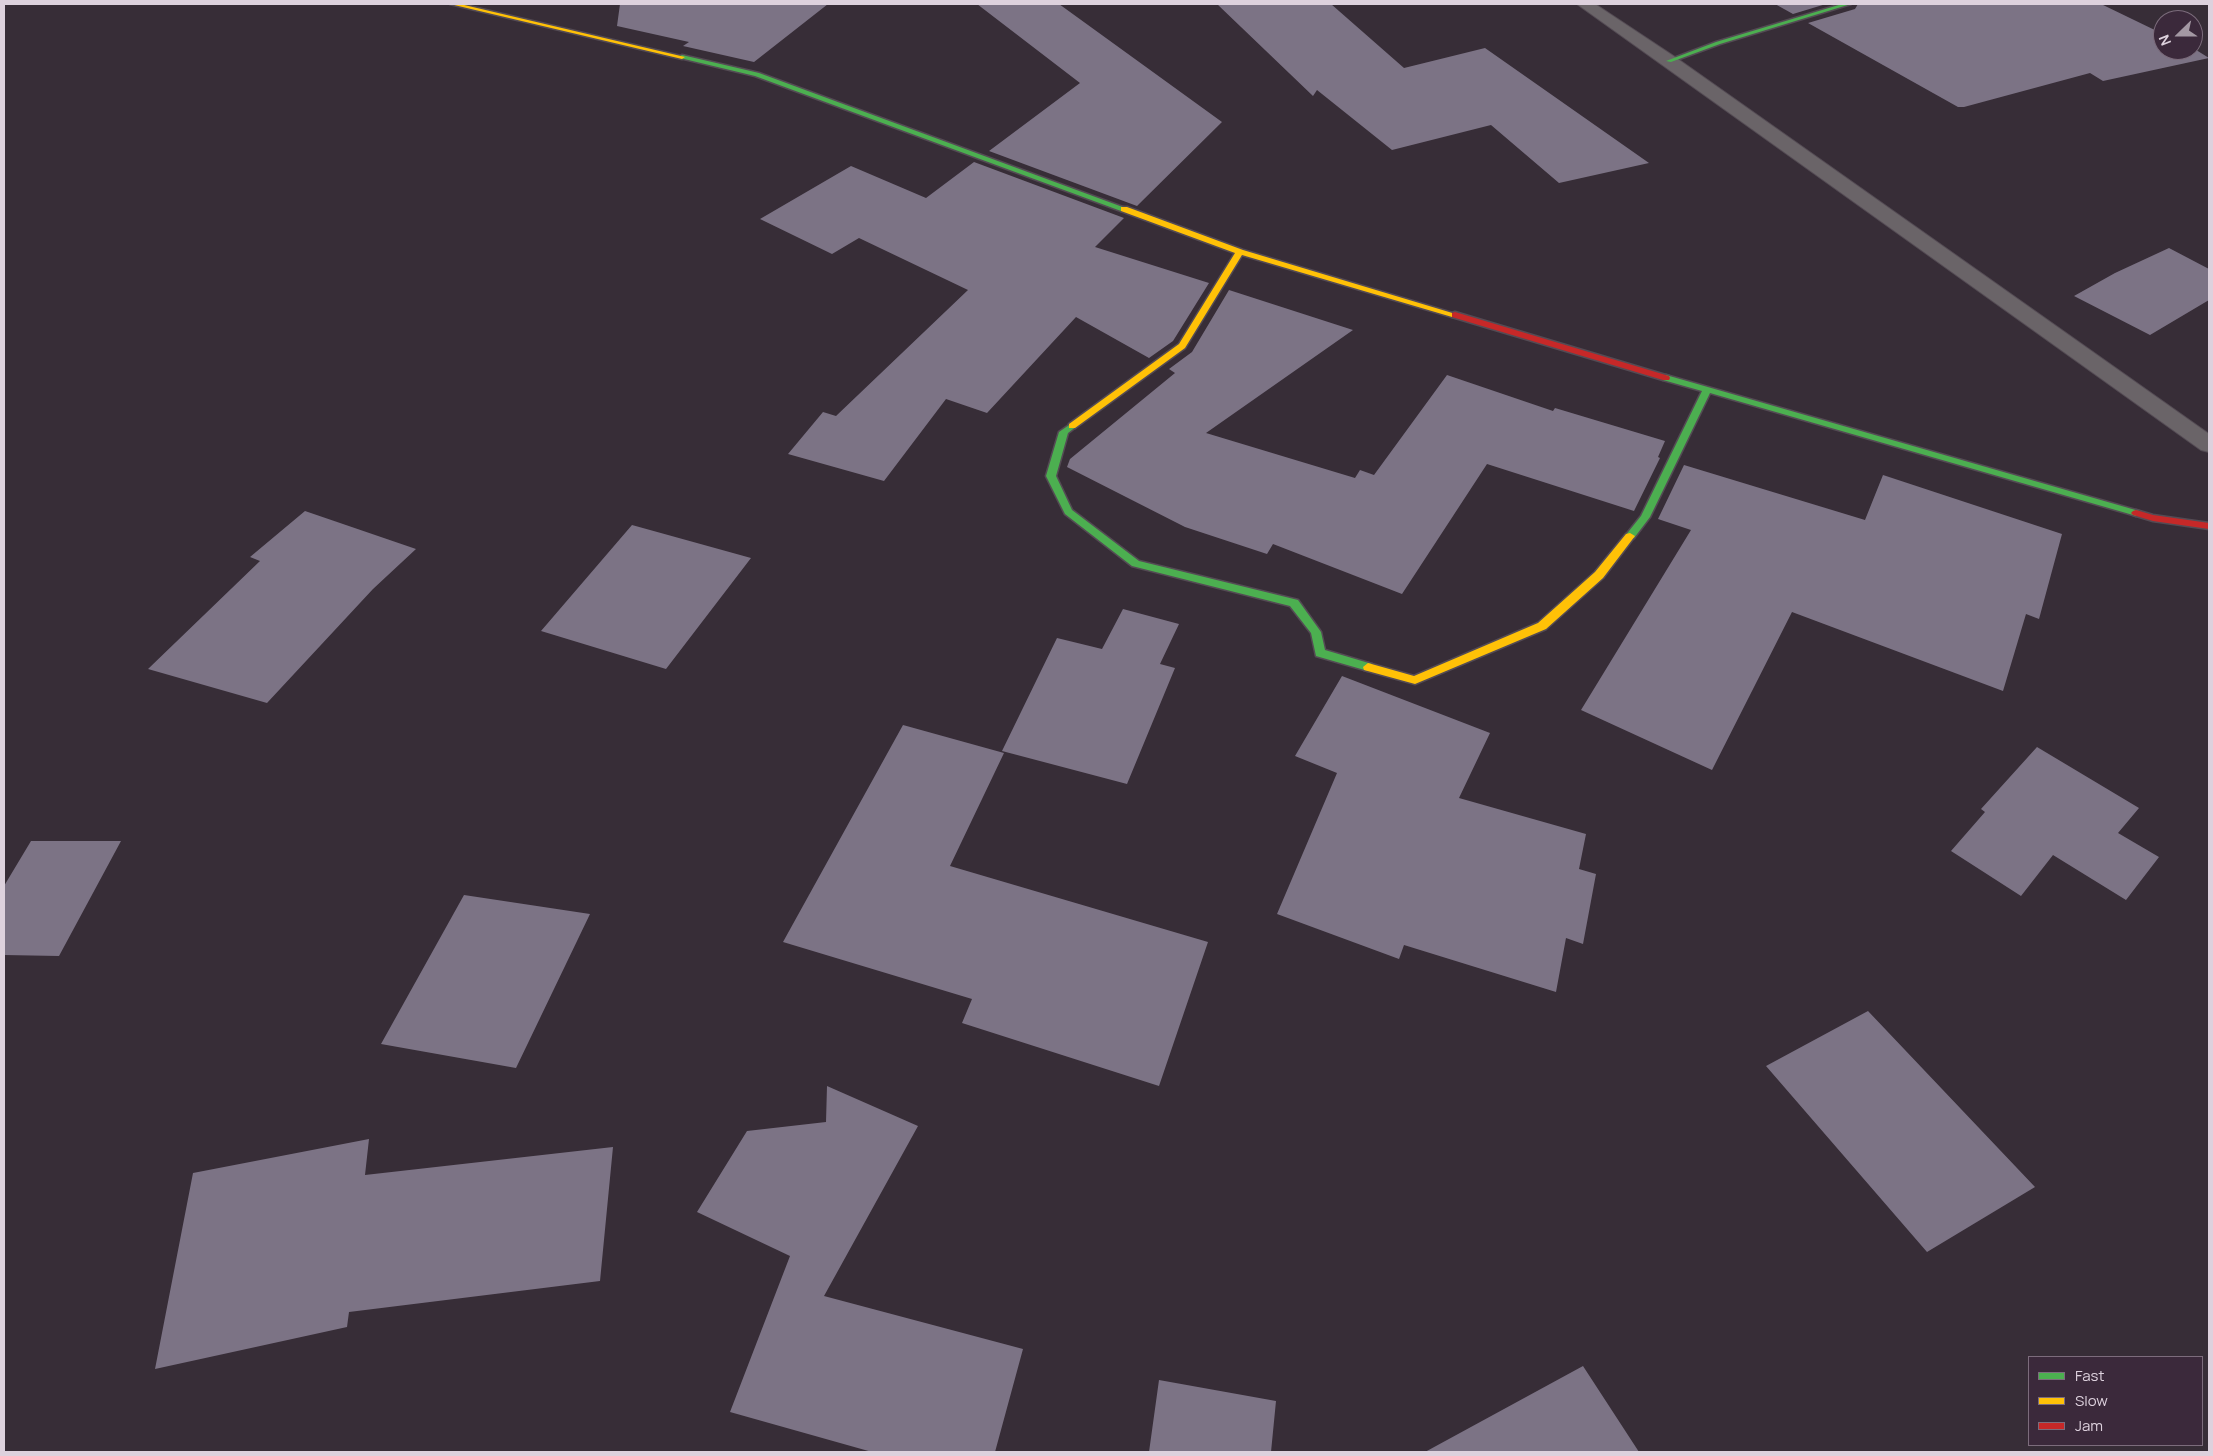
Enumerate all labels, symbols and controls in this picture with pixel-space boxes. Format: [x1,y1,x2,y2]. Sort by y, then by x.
north arrow [2153,10,2203,60]
text: N [2154,32,2175,49]
legend [2028,1356,2203,1446]
text: Fast [2075,1365,2104,1386]
text: Slow [2075,1390,2108,1411]
text: Jam [2075,1415,2103,1436]

